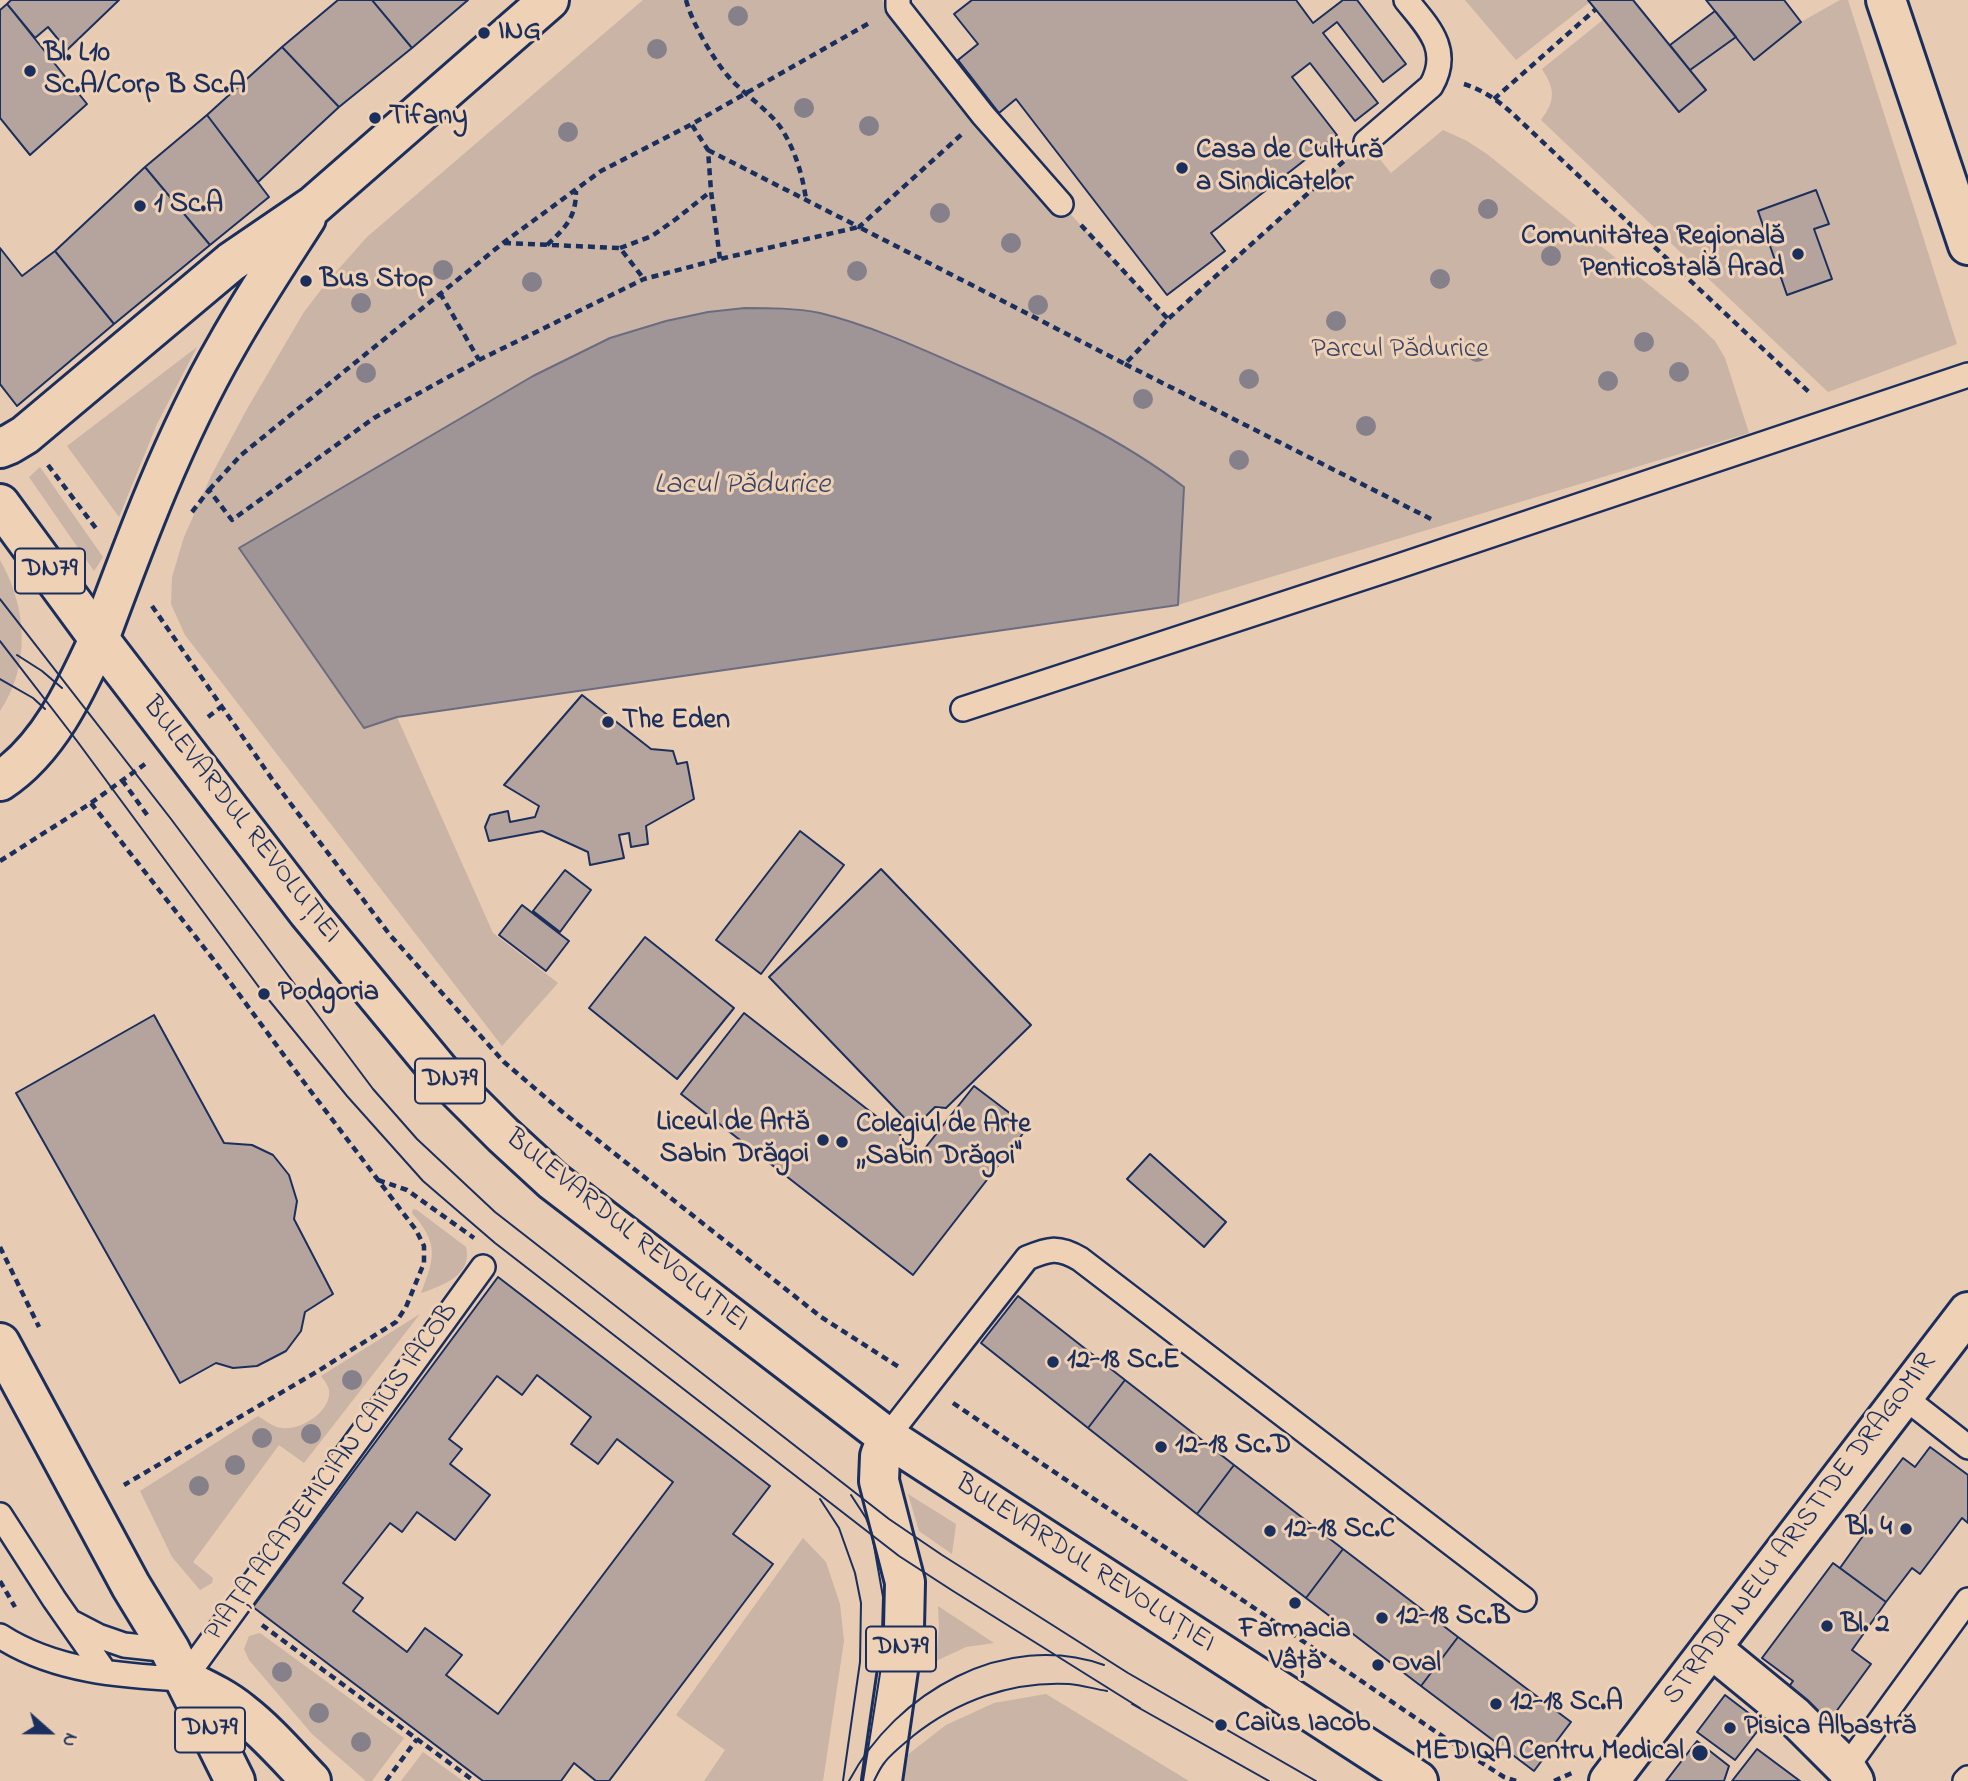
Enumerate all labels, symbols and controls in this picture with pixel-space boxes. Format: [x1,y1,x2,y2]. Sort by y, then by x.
place label: ING [498,16,541,50]
marker: ING [476,25,492,41]
place label: Bl. L10 Sc.A/Corp B Sc.A [44,38,246,104]
marker: Bl. L10 Sc.A/Corp B Sc.A [22,63,38,79]
place label: Tifany [389,101,468,135]
marker: Tifany [367,110,383,126]
place label: Casa de Cultură a Sindicatelor [1196,135,1382,201]
marker: Casa de Cultură a Sindicatelor [1174,160,1190,176]
place label: 1 Sc.A [154,189,223,223]
marker: 1 Sc.A [132,198,148,214]
place label: Comunitatea Regională Penticostală Arad [1521,221,1784,287]
marker: Comunitatea Regională Penticostală Arad [1790,246,1806,262]
place label: Bus Stop [320,264,433,298]
marker: Bus Stop [298,273,314,289]
park label: Parcul Pădurice [1311,334,1489,368]
water label: Lacul Pădurice [654,469,830,505]
road number: DN79 [15,548,85,594]
street label: BULEVARDUL REVOLUȚIEI [133,691,347,951]
place label: The Eden [622,705,730,739]
marker: The Eden [600,714,616,730]
place label: Podgoria [278,977,379,1011]
marker: Podgoria [256,986,272,1002]
road number: DN79 [415,1058,485,1104]
place label: Liceul de Artă Sabin Drăgoi [656,1107,809,1173]
place label: Colegiul de Arte ,,Sabin Drăgoi" [856,1109,1031,1175]
street label: BULEVARDUL REVOLUȚIEI [497,1123,755,1341]
marker: Liceul de Artă Sabin Drăgoi [815,1132,831,1148]
marker: Colegiul de Arte ,,Sabin Drăgoi" [834,1134,850,1150]
street label: PIAȚA ACADEMICIAN CAIUS IACOB [199,1297,467,1649]
place label: 12-18 Sc.E [1067,1345,1180,1379]
street label: STRADA NELU ARISTIDE DRAGOMIR [1657,1347,1945,1713]
marker: 12-18 Sc.E [1045,1354,1061,1370]
place label: 12-18 Sc.D [1175,1430,1291,1464]
marker: 12-18 Sc.D [1153,1439,1169,1455]
street label: BULEVARDUL REVOLUȚIEI [948,1468,1220,1662]
place label: Bl. 4 [1846,1512,1892,1546]
place label: 12-18 Sc.C [1284,1514,1395,1548]
marker: Bl. 4 [1898,1521,1914,1537]
marker: 12-18 Sc.C [1262,1523,1278,1539]
marker: Farmacia Vâță [1287,1595,1303,1611]
place label: 12-18 Sc.B [1396,1601,1511,1635]
place label: Bl. 2 [1841,1609,1889,1643]
marker: 12-18 Sc.B [1374,1610,1390,1626]
place label: Farmacia Vâță [1239,1614,1351,1680]
marker: Bl. 2 [1819,1618,1835,1634]
road number: DN79 [866,1626,936,1672]
place label: Oval [1392,1648,1441,1682]
marker: Oval [1370,1657,1386,1673]
place label: 12-18 Sc.A [1510,1687,1623,1721]
marker: 12-18 Sc.A [1488,1696,1504,1712]
north arrow [14,1697,84,1767]
road number: DN79 [175,1708,245,1752]
place label: Caius Iacob [1235,1708,1370,1742]
place label: Pisica Albastră [1744,1711,1916,1745]
marker: Caius Iacob [1213,1717,1229,1733]
marker: Pisica Albastră [1722,1720,1738,1736]
text: N [54,1729,84,1751]
place label: MEDIQA Centru Medical [1415,1736,1684,1770]
marker: MEDIQA Centru Medical [1690,1743,1710,1763]

